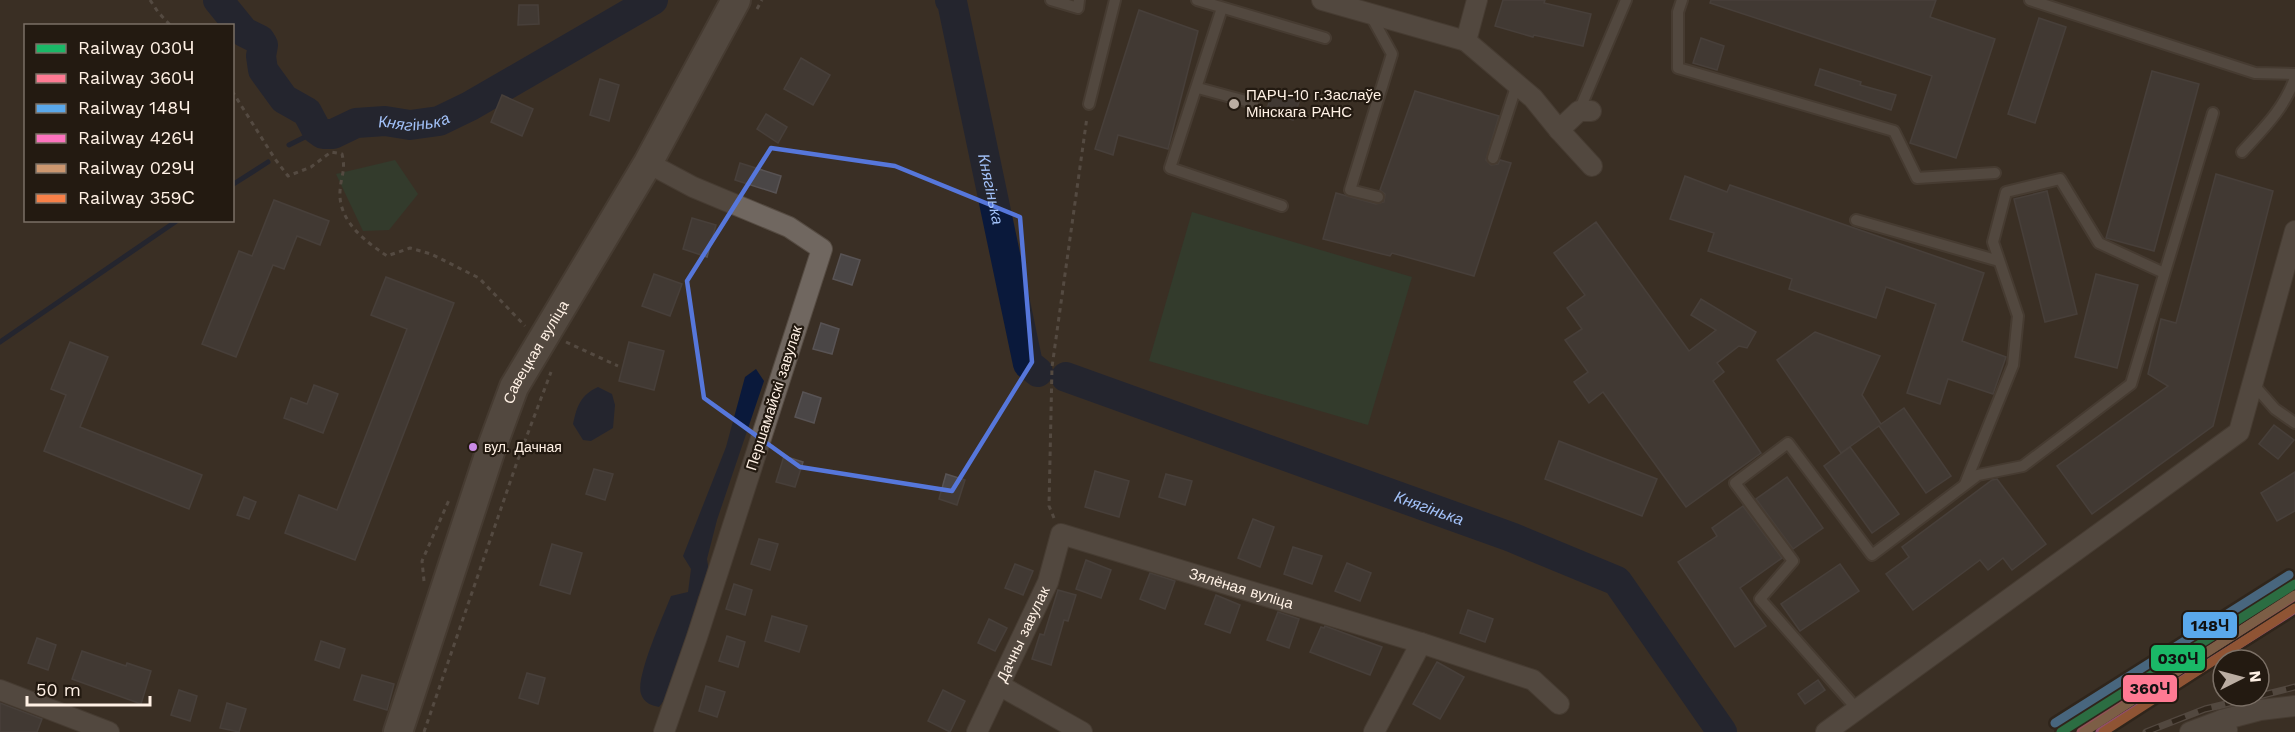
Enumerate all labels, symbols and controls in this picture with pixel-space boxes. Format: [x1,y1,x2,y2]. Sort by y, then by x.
legend [24,24,234,222]
text: Railway 030Ч [78,37,194,58]
text: Railway 360Ч [78,67,194,88]
place label: ПАРЧ-10 г.Заслаўе Мінскага РАНС [1246,86,1381,121]
text: Railway 148Ч [78,97,190,118]
marker: ПАРЧ-10 г.Заслаўе Мінскага РАНС [1227,97,1241,111]
water label: Княгінька [377,108,453,135]
text: Railway 426Ч [78,127,194,148]
water label: Княгінька [975,152,1008,226]
text: Railway 029Ч [78,157,194,178]
text: Railway 359С [78,187,195,208]
street label: Савецкая вуліца [500,297,573,406]
street label: Першамайскі завулак [742,323,806,473]
place label: вул. Дачная [484,439,562,455]
marker: вул. Дачная [467,441,479,453]
water label: Княгінька [1392,486,1466,529]
street label: Зялёная вуліца [1187,564,1296,613]
street label: Дачны завулак [993,583,1054,685]
line badge: 148Ч [2182,611,2238,639]
text: 148Ч [2191,616,2229,635]
line badge: 030Ч [2150,644,2206,672]
north arrow [2211,648,2271,708]
text: 030Ч [2157,649,2199,668]
scale bar [27,669,150,707]
text: N [2245,670,2265,683]
line badge: 360Ч [2122,674,2178,703]
text: 50 m [36,679,81,700]
text: 360Ч [2130,679,2170,698]

